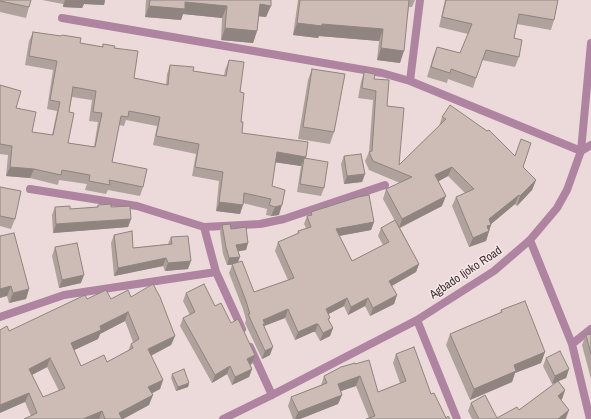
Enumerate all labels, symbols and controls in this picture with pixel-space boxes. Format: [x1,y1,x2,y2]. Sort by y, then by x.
street label: Agbado Ijoko Road [427,244,505,302]

